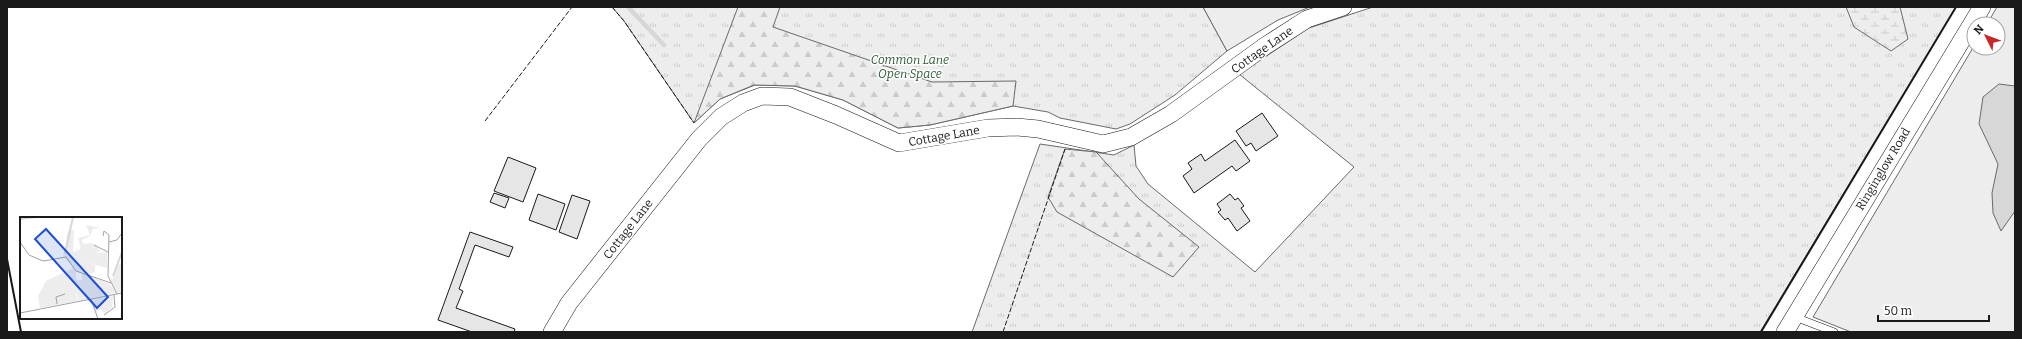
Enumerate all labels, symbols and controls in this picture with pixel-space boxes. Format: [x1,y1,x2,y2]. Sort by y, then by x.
north arrow [1966,16,2006,56]
text: N [1971,22,1987,37]
street label: Cottage Lane [1228,24,1296,76]
park label: Common Lane Open Space [871,53,949,81]
street label: Cottage Lane [907,123,981,149]
street label: Ringinglow Road [1853,125,1913,213]
street label: Cottage Lane [600,196,656,262]
inset map [20,217,122,319]
scale bar [1878,297,1989,323]
text: 50 m [1884,304,1913,318]

